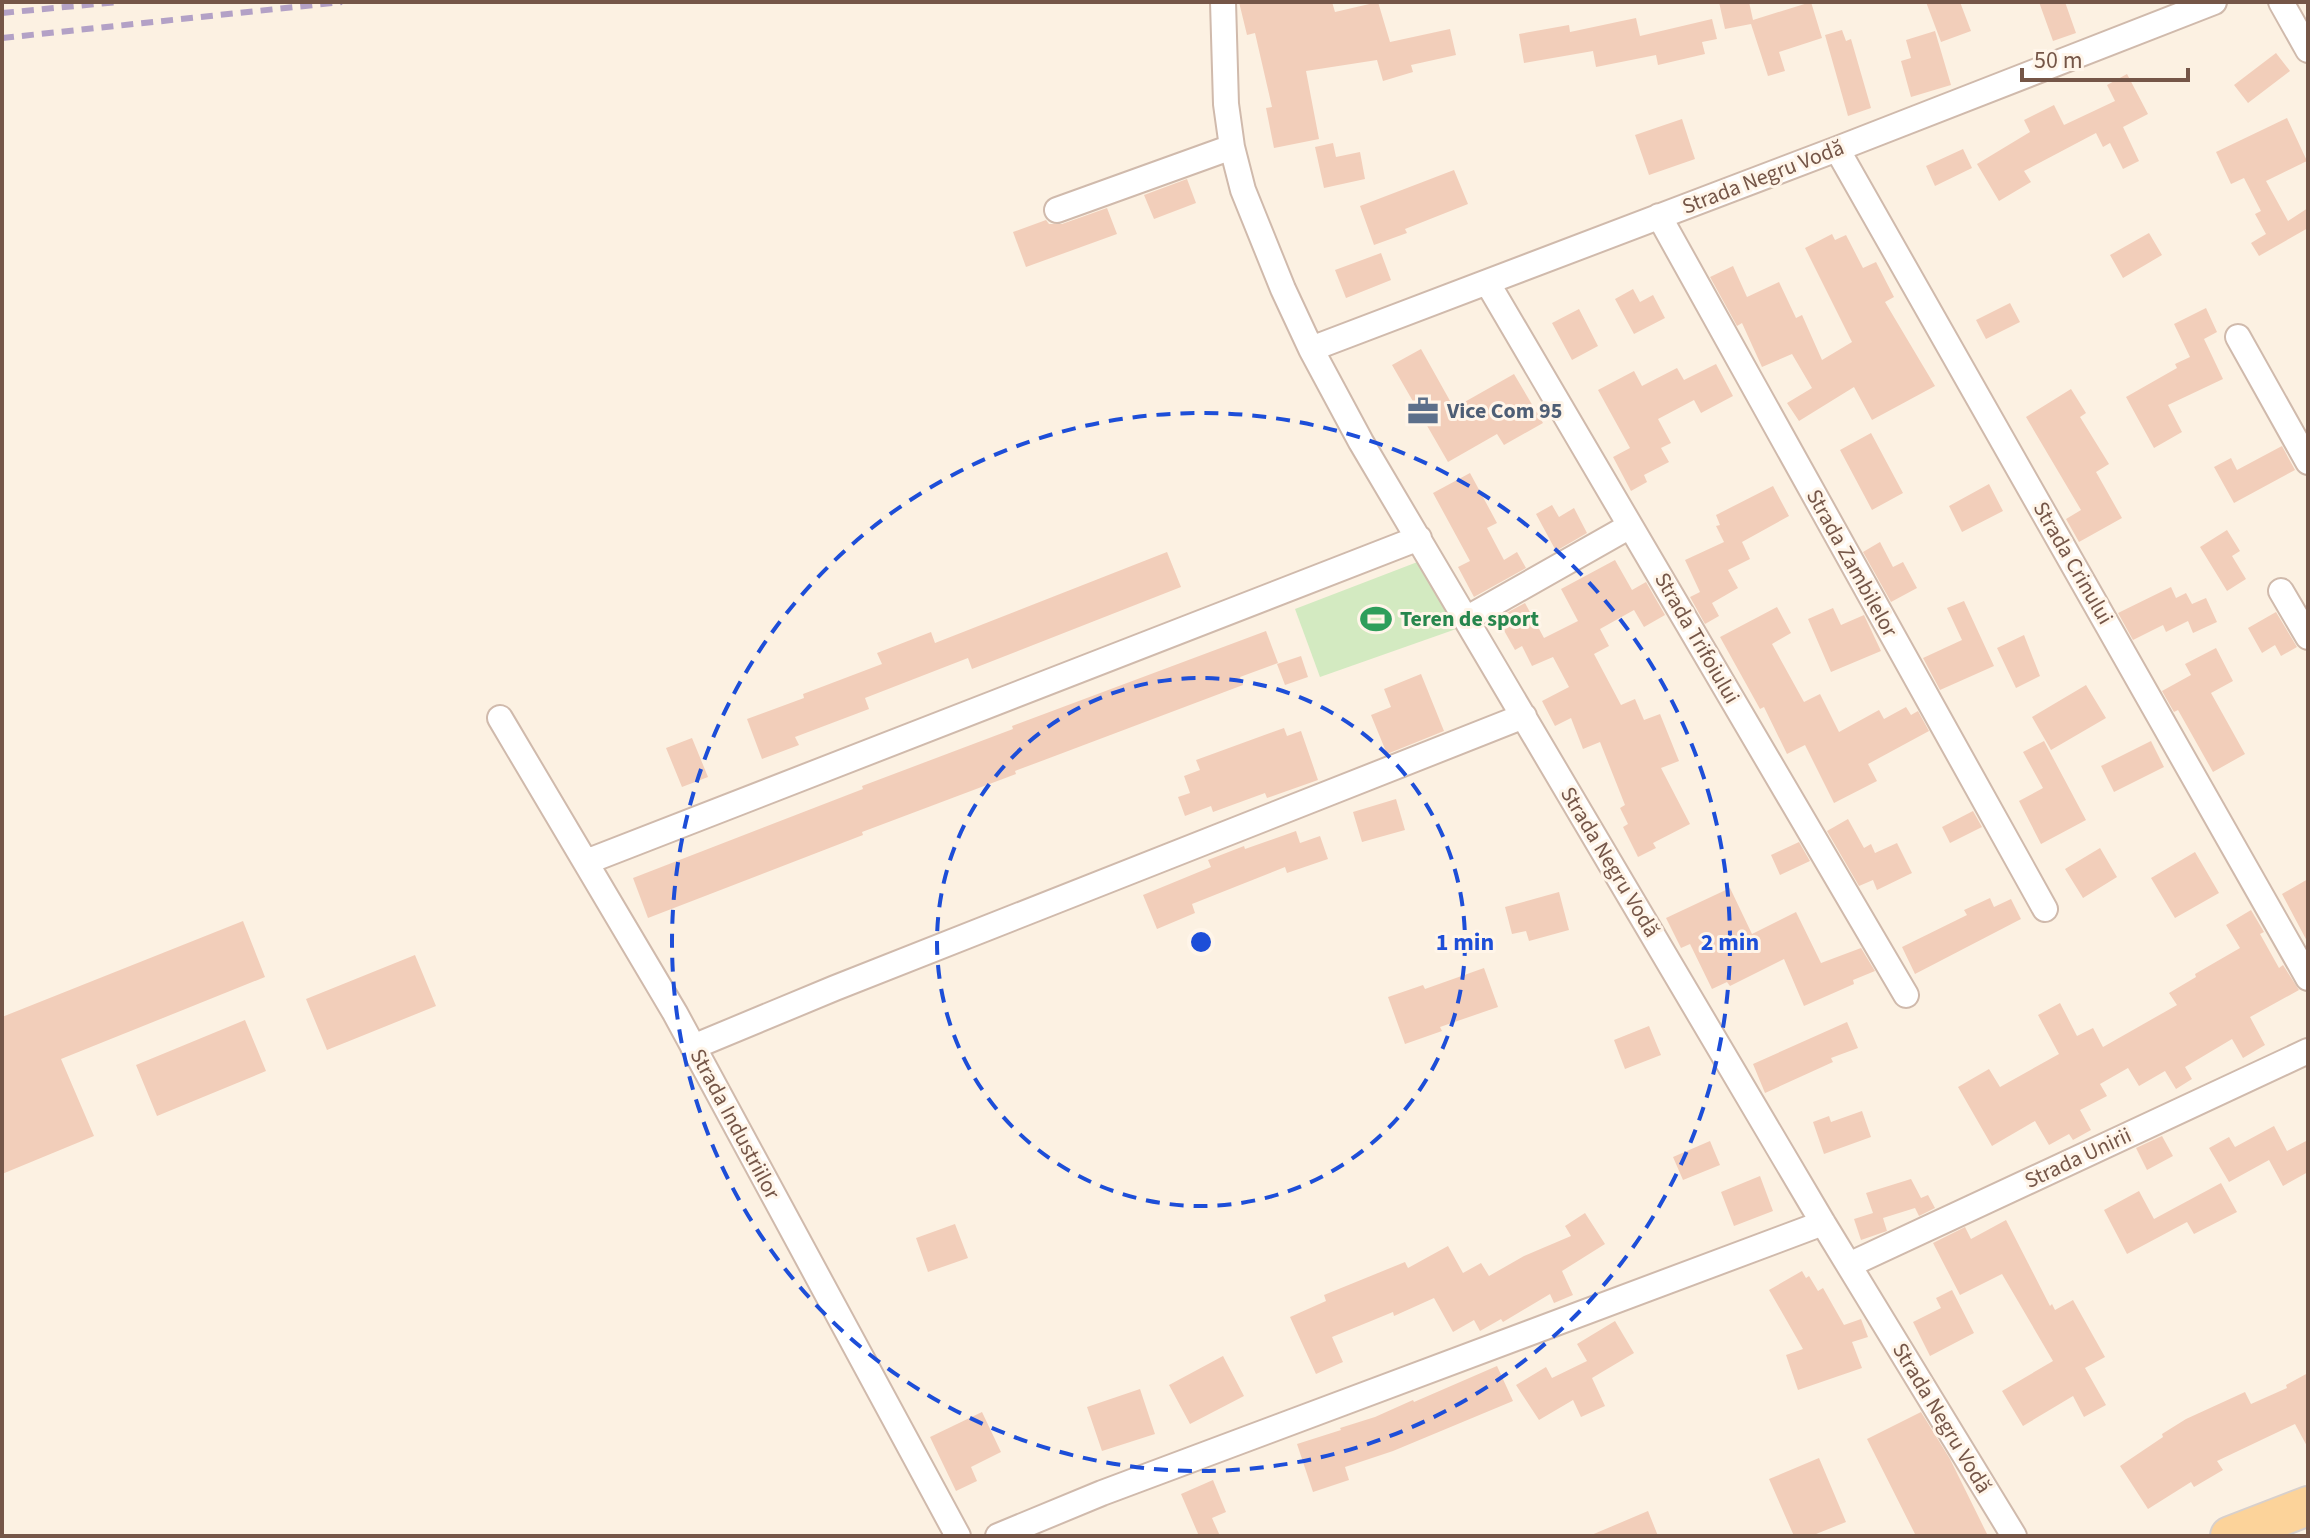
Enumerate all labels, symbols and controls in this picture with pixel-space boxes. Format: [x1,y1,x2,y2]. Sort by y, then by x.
scale bar [2022,32,2188,82]
text: 50 m [2034,43,2083,78]
street label: Strada Negru Vodă [1678,131,1848,223]
office icon: Vice Com 95 [1406,394,1440,428]
place label: Vice Com 95 [1446,395,1562,427]
street label: Strada Zambilelor [1798,483,1906,643]
street label: Strada Crinului [2025,496,2121,630]
street label: Strada Trifoiului [1646,566,1748,710]
sports icon: Teren de sport [1359,602,1393,636]
place label: Teren de sport [1400,603,1540,635]
street label: Strada Negru Vodă [1552,781,1668,943]
text: 1 min [1436,925,1494,960]
text: 2 min [1701,925,1759,960]
centre of rings [1187,928,1215,956]
street label: Strada Industriilor [682,1043,788,1205]
street label: Strada Unirii [2019,1119,2137,1197]
street label: Strada Negru Vodă [1884,1337,2000,1499]

